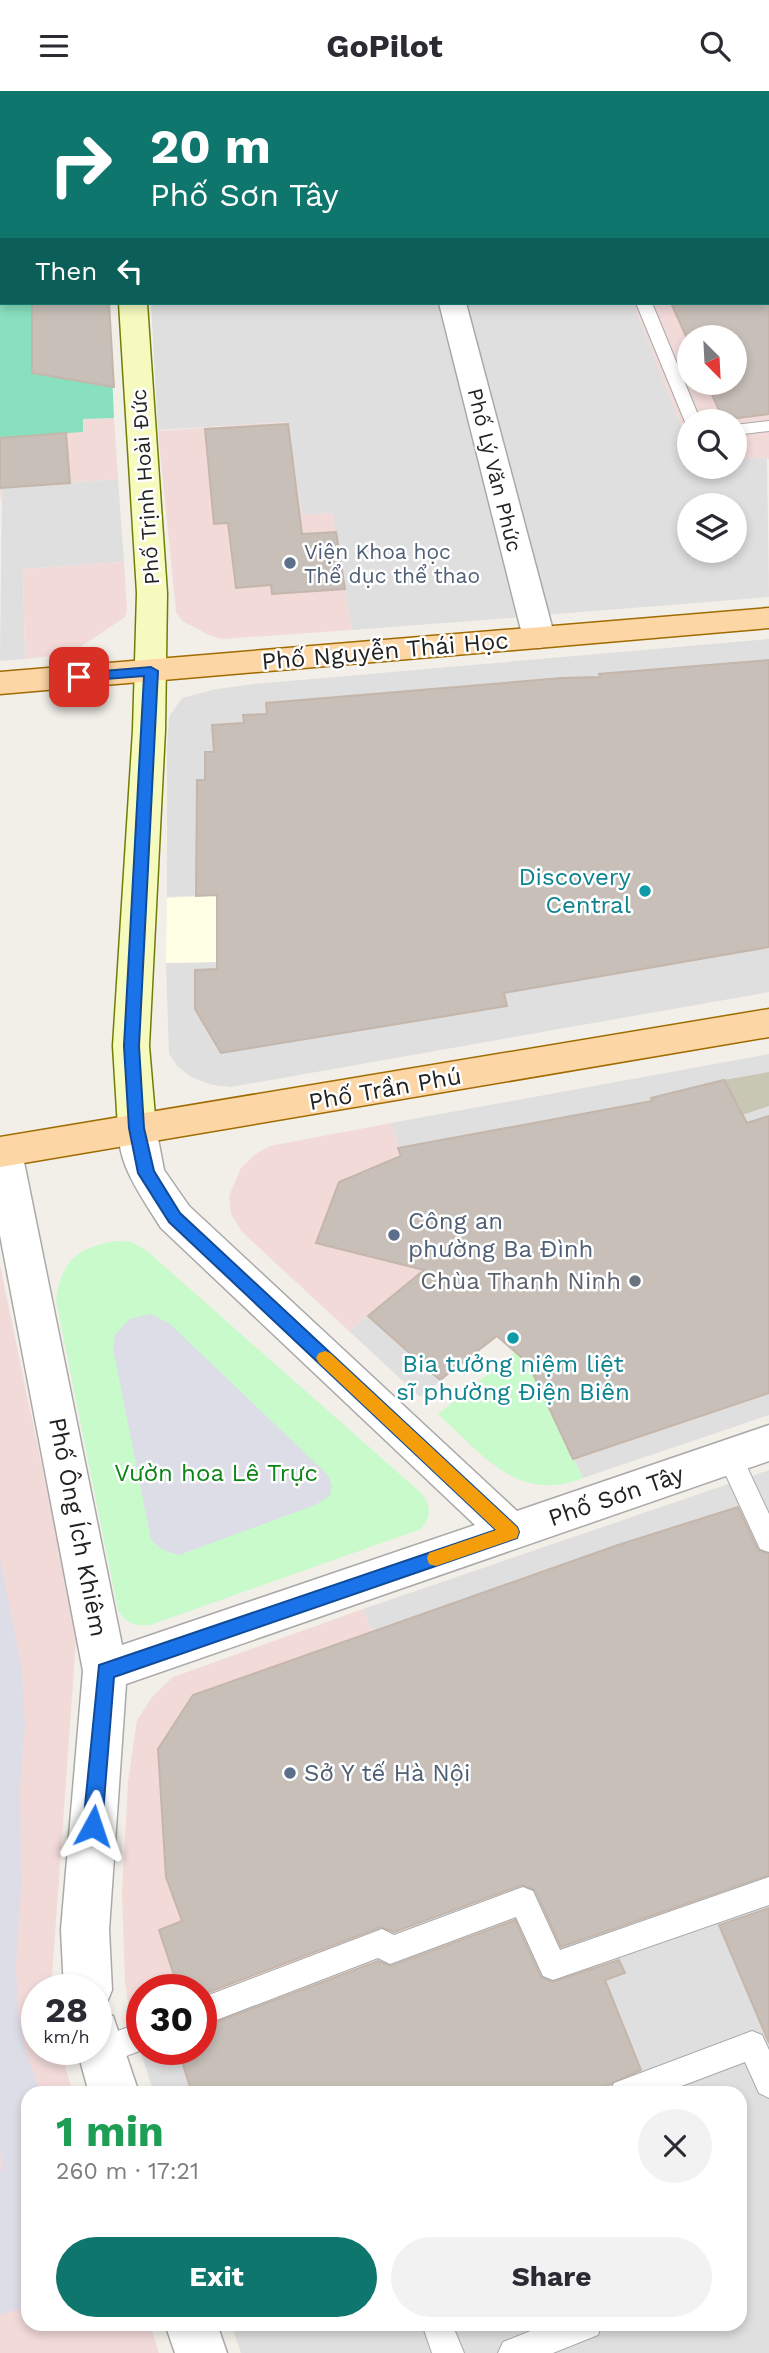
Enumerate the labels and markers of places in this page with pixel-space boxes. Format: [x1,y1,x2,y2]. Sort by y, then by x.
place label: Viện Khoa học Thể dục thể thao [304,539,480,588]
marker: Viện Khoa học Thể dục thể thao [282,555,298,571]
pin [49,647,109,707]
place label: Discovery Central [518,863,632,919]
marker: Discovery Central [637,883,653,899]
place label: Công an phường Ba Đình [408,1207,593,1263]
marker: Công an phường Ba Đình [386,1227,402,1243]
place label: Chùa Thanh Ninh [420,1267,621,1295]
marker: Chùa Thanh Ninh [627,1273,643,1289]
marker: Bia tưởng niệm liệt sĩ phường Điện Biên [505,1330,521,1346]
place label: Bia tưởng niệm liệt sĩ phường Điện Biên [396,1350,630,1406]
place label: Sở Y tế Hà Nội [304,1759,470,1787]
marker: Sở Y tế Hà Nội [282,1765,298,1781]

